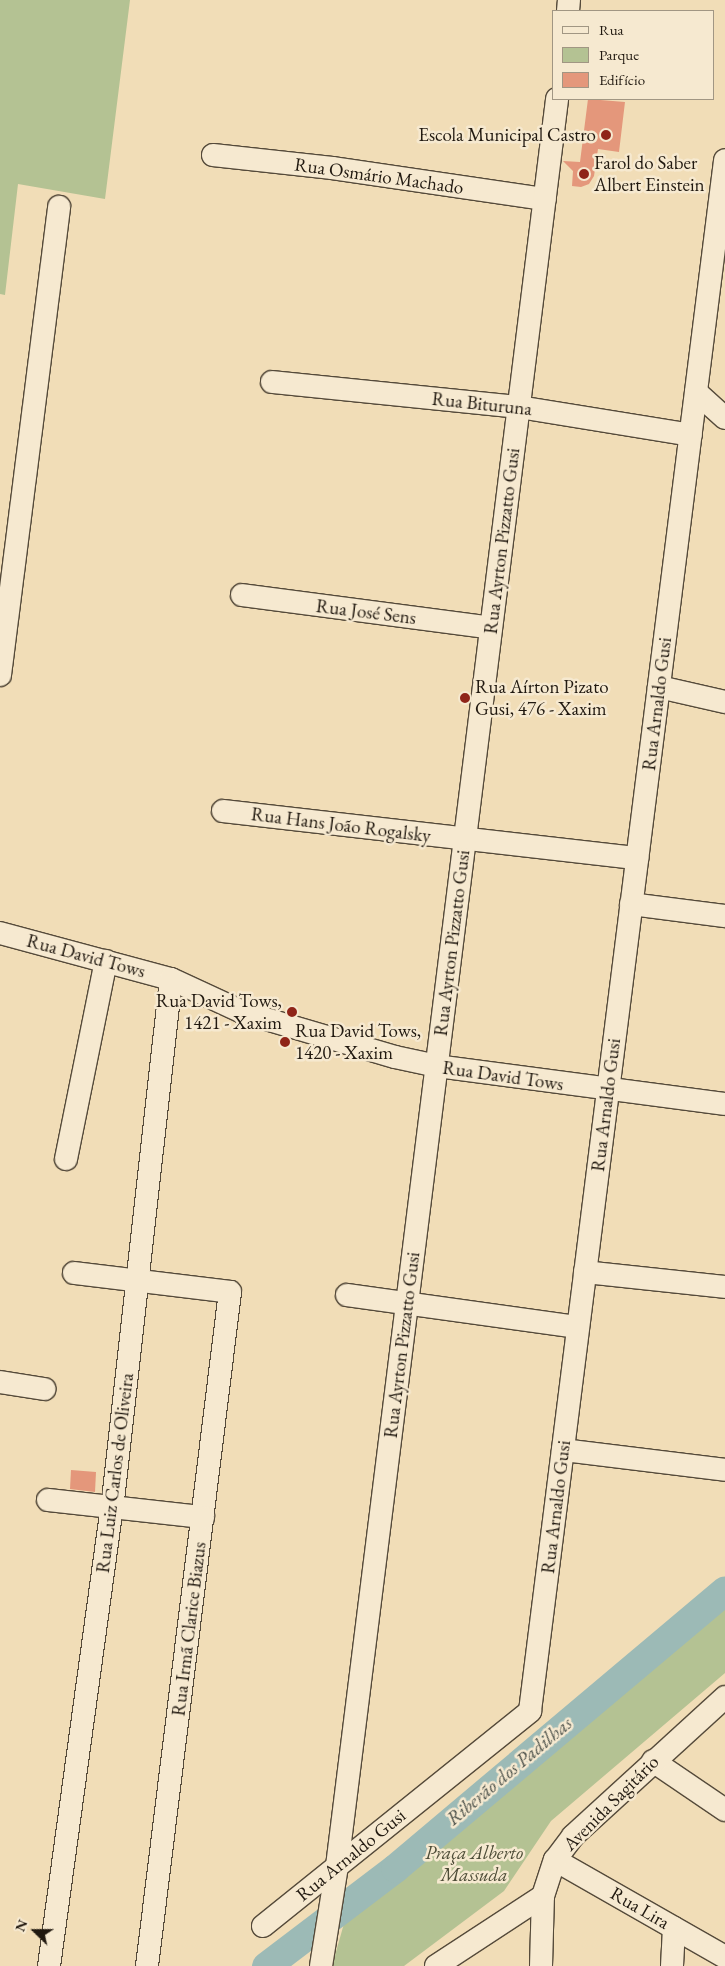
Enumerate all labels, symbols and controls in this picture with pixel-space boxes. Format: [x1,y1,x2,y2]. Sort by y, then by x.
legend [552,10,715,100]
text: Rua [599,20,624,39]
text: Parque [599,45,639,64]
text: Edifício [599,70,645,89]
place label: Escola Municipal Castro [418,124,596,146]
marker: Escola Municipal Castro [600,129,612,141]
place label: Farol do Saber Albert Einstein [594,152,705,196]
street label: Rua Osmário Machado [293,153,465,199]
marker: Farol do Saber Albert Einstein [578,168,590,180]
street label: Rua Bituruna [431,387,533,421]
street label: Rua Ayrton Pizzatto Gusi [479,447,525,635]
street label: Rua José Sens [315,595,417,629]
street label: Rua Arnaldo Gusi [638,636,676,772]
place label: Rua Aírton Pizato Gusi, 476 - Xaxim [475,676,609,720]
marker: Rua Aírton Pizato Gusi, 476 - Xaxim [459,692,471,704]
street label: Rua Hans João Rogalsky [250,803,432,847]
street label: Rua Ayrton Pizzatto Gusi [429,849,475,1037]
street label: Rua David Tows [24,929,148,983]
place label: Rua David Tows, 1421 - Xaxim [156,990,282,1034]
marker: Rua David Tows, 1421 - Xaxim [286,1006,298,1018]
place label: Rua David Tows, 1420 - Xaxim [295,1020,421,1064]
marker: Rua David Tows, 1420 - Xaxim [279,1036,291,1048]
street label: Rua Arnaldo Gusi [587,1037,625,1173]
street label: Rua David Tows [441,1056,565,1096]
street label: Rua Ayrton Pizzatto Gusi [379,1251,425,1439]
street label: Rua Luiz Carlos de Oliveira [91,1372,139,1574]
street label: Rua Arnaldo Gusi [537,1439,575,1575]
street label: Rua Irmã Clarice Biazus [167,1541,211,1717]
water label: Riberão dos Padilhas [441,1711,577,1831]
street label: Avenida Sagitário [558,1750,664,1856]
street label: Rua Arnaldo Gusi [292,1804,410,1906]
park label: Praça Alberto Massuda [425,1842,523,1886]
street label: Rua Lira [606,1882,674,1934]
north arrow [10,1906,60,1956]
text: N [11,1917,32,1934]

